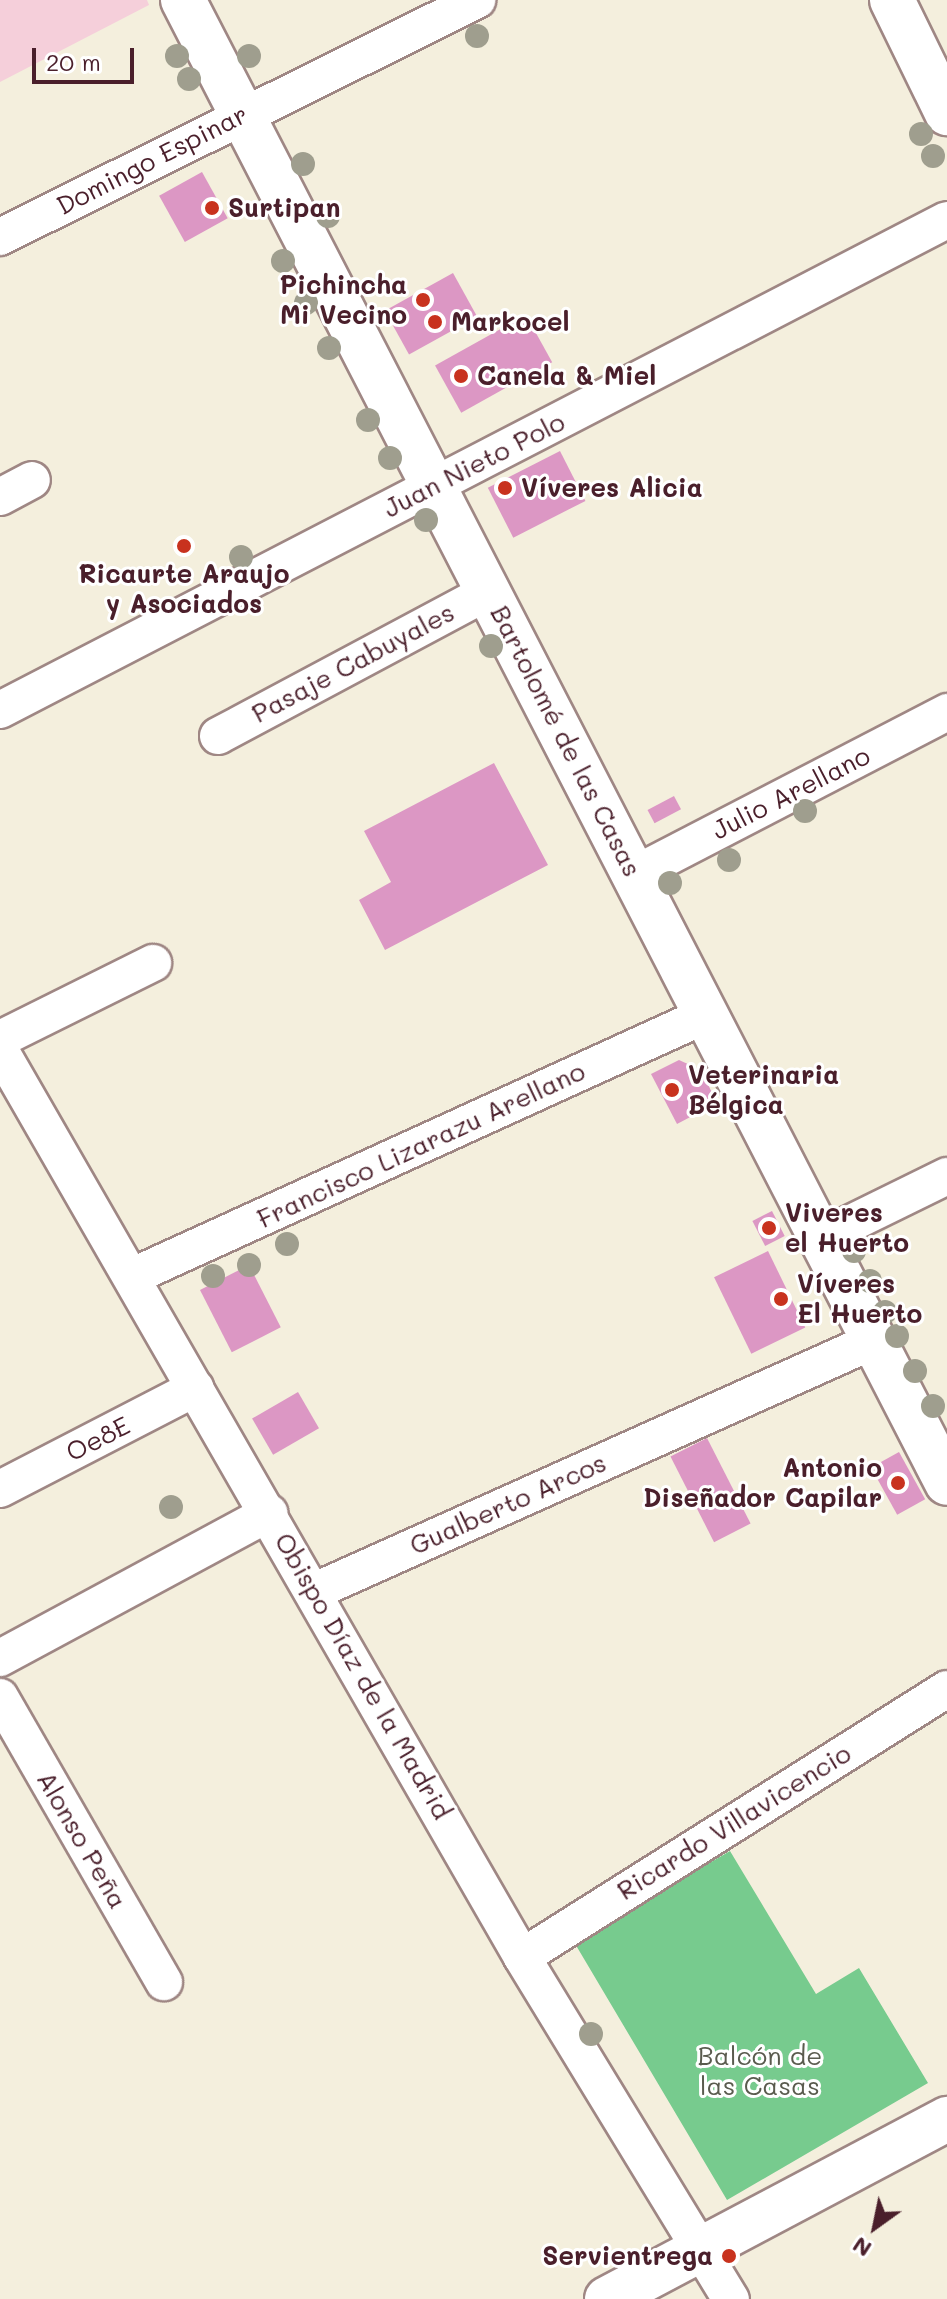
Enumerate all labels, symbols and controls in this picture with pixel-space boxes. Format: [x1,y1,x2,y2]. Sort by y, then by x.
scale bar [36,32,138,82]
text: 20 m [46,46,101,77]
street label: Domingo Espinar [51,98,253,222]
place label: Surtipan [228,192,340,224]
marker: Surtipan [203,199,221,217]
place label: Pichincha Mi Vecino [279,269,407,330]
marker: Pichincha Mi Vecino [414,291,432,309]
place label: Markocel [451,306,569,338]
marker: Markocel [426,313,444,331]
place label: Canela & Miel [477,360,656,392]
marker: Canela & Miel [452,367,470,385]
street label: Juan Nieto Polo [378,406,570,524]
place label: Víveres Alicia [521,472,703,504]
marker: Víveres Alicia [496,479,514,497]
marker: Ricaurte Araujo y Asociados [175,537,193,555]
place label: Ricaurte Araujo y Asociados [78,558,290,620]
street label: Pasaje Cabuyales [247,596,459,730]
street label: Bartolomé de las Casas [484,600,648,882]
street label: Julio Arellano [707,740,875,846]
street label: Francisco Lizarazu Arellano [252,1055,590,1235]
place label: Veterinaria Bélgica [688,1059,839,1120]
marker: Veterinaria Bélgica [663,1081,681,1099]
place label: Viveres el Huerto [785,1197,909,1258]
marker: Viveres el Huerto [760,1219,778,1237]
place label: Víveres El Huerto [797,1268,922,1330]
marker: Víveres El Huerto [772,1290,790,1308]
street label: Oe8E [61,1410,135,1468]
street label: Gualberto Arcos [405,1447,611,1561]
place label: Antonio Diseñador Capilar [643,1452,882,1514]
marker: Antonio Diseñador Capilar [889,1474,907,1492]
street label: Obispo Díaz de la Madrid [268,1527,458,1825]
street label: Ricardo Villavicencio [611,1737,857,1907]
street label: Alonso Peña [30,1766,134,1914]
park label: Balcón de las Casas [698,2040,822,2102]
north arrow [835,2187,915,2267]
text: N [847,2231,877,2264]
place label: Servientrega [542,2240,713,2272]
marker: Servientrega [720,2247,738,2265]

